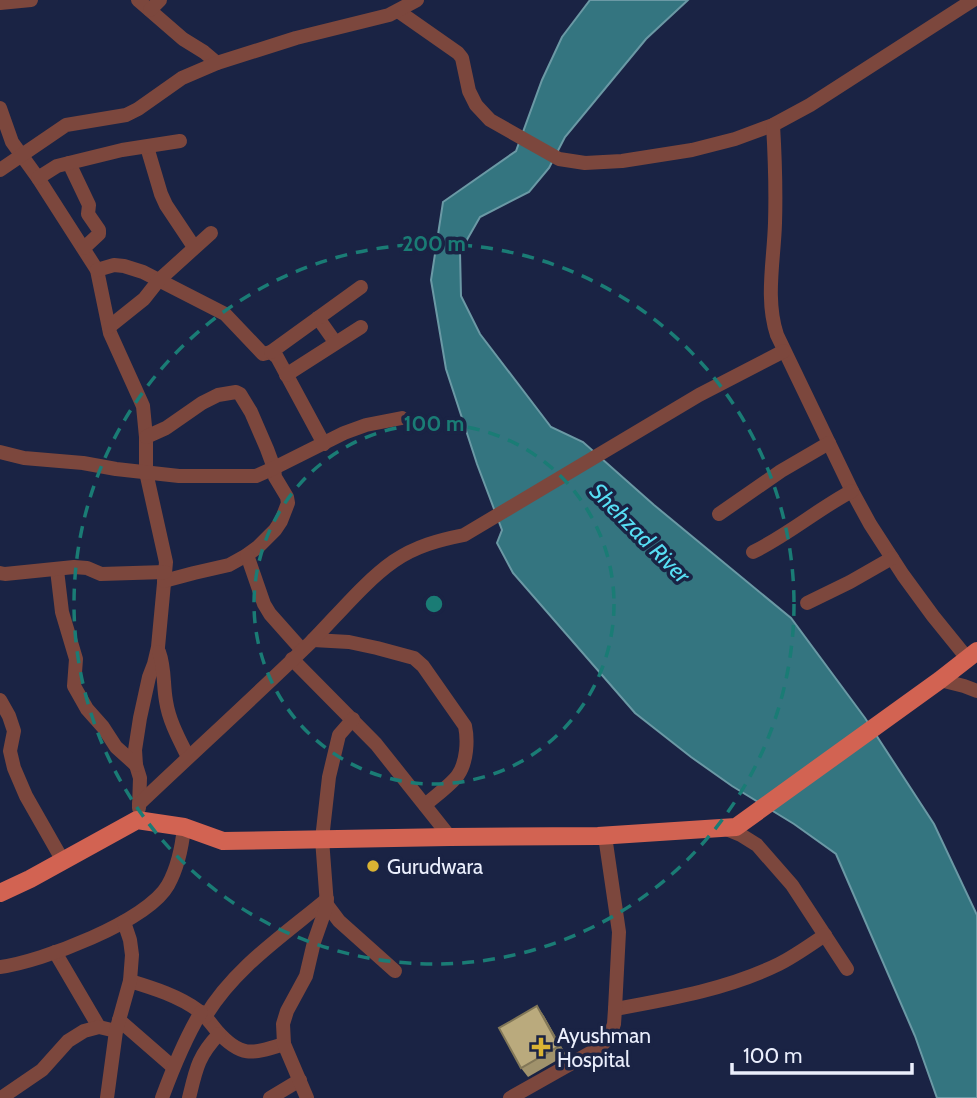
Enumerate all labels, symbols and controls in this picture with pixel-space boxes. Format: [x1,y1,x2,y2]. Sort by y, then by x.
text: 200 m [402,231,466,256]
text: 100 m [404,411,464,436]
water label: Shehzad River [584,477,697,590]
centre of rings [422,592,446,616]
place label: Gurudwara [387,854,483,879]
marker: Gurudwara [365,858,381,874]
place label: Ayushman Hospital [557,1023,651,1072]
scale bar [732,1032,912,1076]
marker: Ayushman Hospital [531,1037,551,1057]
text: 100 m [743,1043,802,1068]

